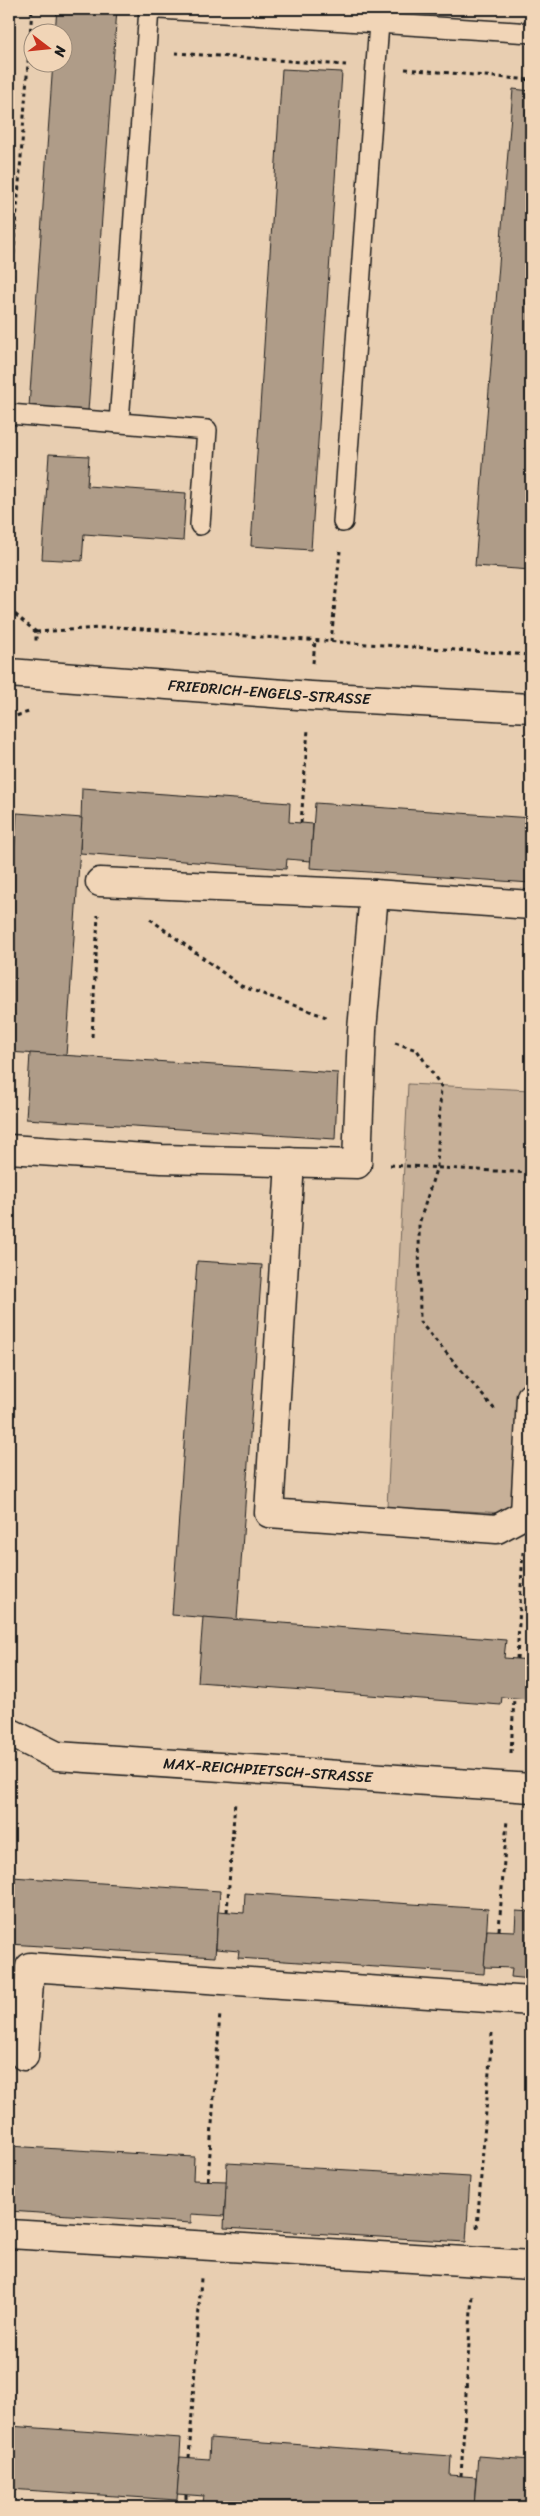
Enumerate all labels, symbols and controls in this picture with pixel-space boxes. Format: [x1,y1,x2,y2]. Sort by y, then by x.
north arrow [22,22,72,72]
text: N [47,42,74,60]
street label: FRIEDRICH-ENGELS-STRASSE [167,672,373,712]
street label: MAX-REICHPIETSCH-STRASSE [162,1750,375,1790]

